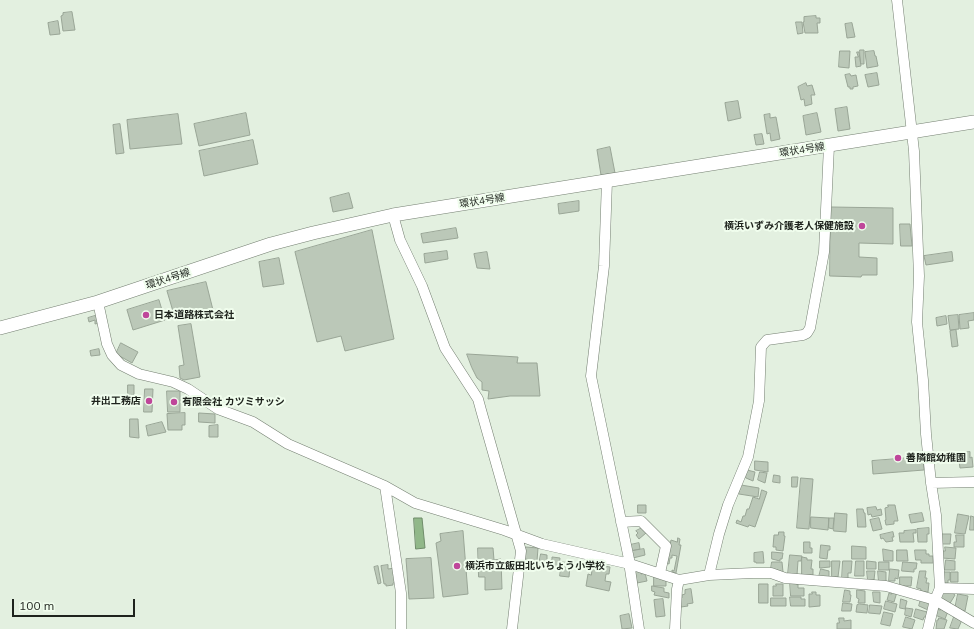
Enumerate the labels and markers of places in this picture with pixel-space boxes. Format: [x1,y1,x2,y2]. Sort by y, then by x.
place label: 横浜いずみ介護老人保健施設 [724,220,854,232]
marker: 横浜いずみ介護老人保健施設 [857,221,867,231]
place label: 日本道路株式会社 [154,309,234,321]
marker: 日本道路株式会社 [141,310,151,320]
place label: 井出工務店 [91,395,141,407]
marker: 井出工務店 [144,396,154,406]
place label: 有限会社 カツミサッシ [182,396,285,408]
marker: 有限会社 カツミサッシ [169,397,179,407]
place label: 善隣館幼稚園 [906,452,966,464]
marker: 善隣館幼稚園 [893,453,903,463]
place label: 横浜市立飯田北いちょう小学校 [465,560,605,572]
marker: 横浜市立飯田北いちょう小学校 [452,561,462,571]

